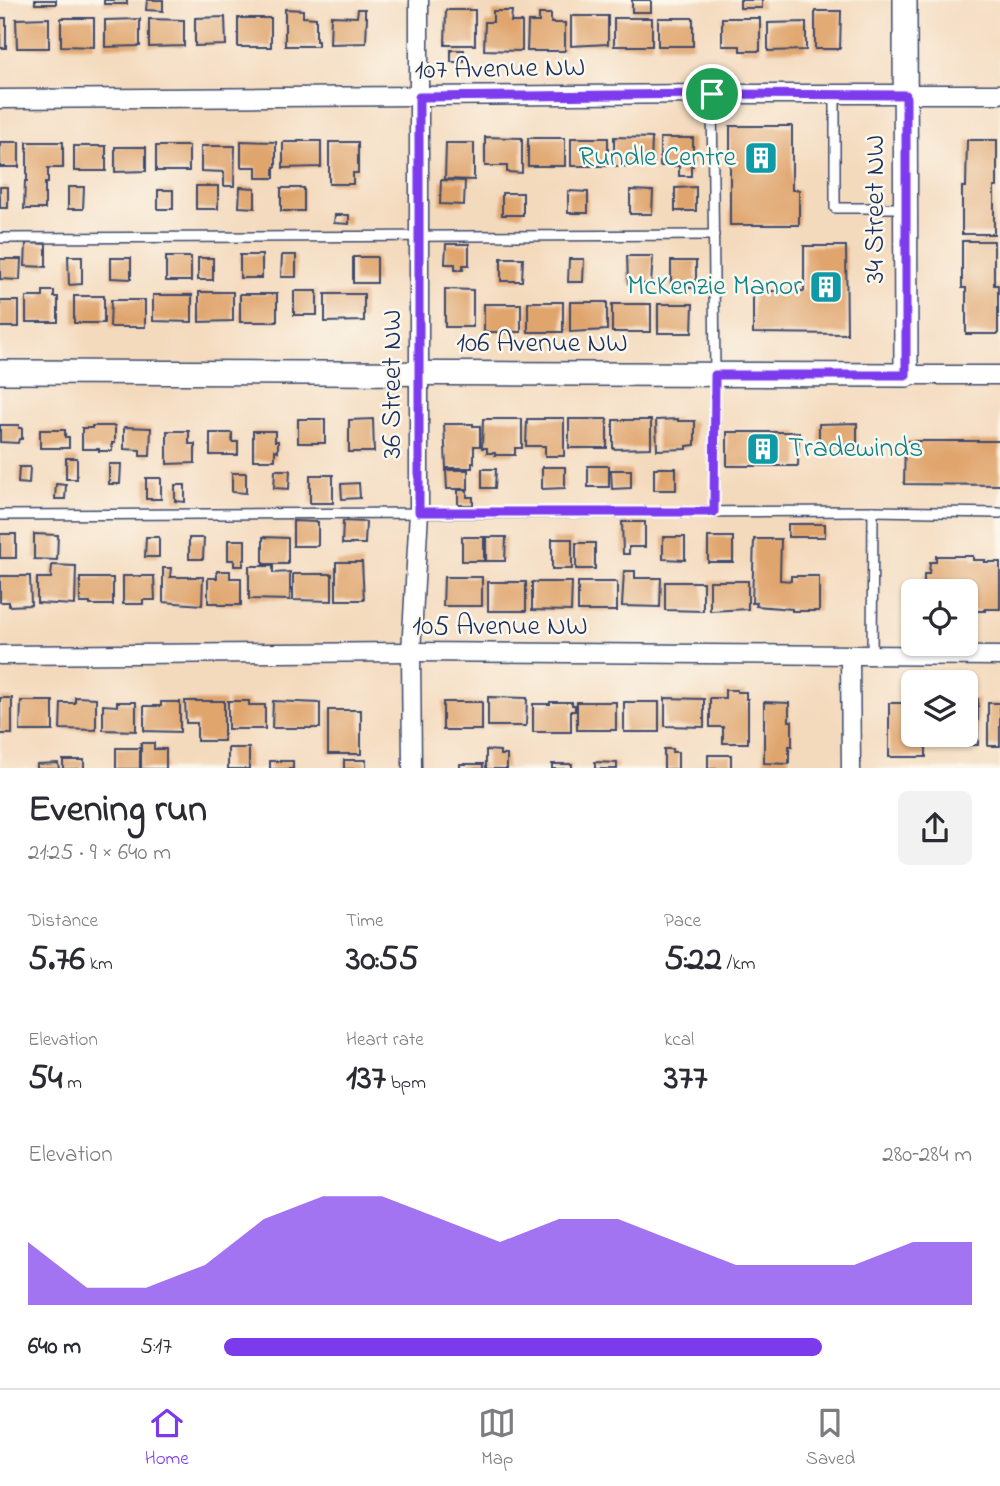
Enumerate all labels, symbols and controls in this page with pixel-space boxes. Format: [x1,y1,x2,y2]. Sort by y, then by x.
street label: 107 Avenue NW [414,48,586,92]
pin [682,64,742,124]
icon: arrive [693,75,731,113]
street label: 34 Street NW [856,135,897,283]
place label: Rundle Centre [578,138,736,179]
building icon: Rundle Centre [742,139,780,177]
place label: McKenzie Manor [627,267,802,308]
building icon: McKenzie Manor [807,268,845,306]
street label: 36 Street NW [373,309,414,459]
street label: 106 Avenue NW [456,324,628,365]
place label: Tradewinds [788,429,923,470]
building icon: Tradewinds [744,430,782,468]
map controls [901,579,978,747]
button: locate [901,579,978,656]
street label: 105 Avenue NW [412,607,588,648]
button: layers [901,670,978,747]
text: Evening run [28,783,207,839]
button: share [898,791,972,865]
text: 21:25 · 9 × 640 m [28,837,171,870]
text: Distance [28,908,98,935]
text: Time [346,908,384,935]
text: Pace [664,908,701,935]
text: 5.76 [28,935,85,986]
text: 30:55 [346,935,419,986]
text: 5:22 [664,935,722,986]
text: km [85,951,113,978]
text: /km [722,951,756,978]
text: Elevation [28,1027,98,1054]
text: Heart rate [346,1027,424,1054]
text: kcal [664,1027,694,1054]
text: 54 [28,1054,62,1105]
text: 137 [346,1054,386,1105]
text: 377 [664,1054,707,1105]
text: m [62,1070,82,1097]
text: bpm [386,1070,426,1097]
text: Elevation [28,1139,113,1172]
text: 280–284 m [882,1139,972,1172]
text: 640 m [28,1331,81,1364]
text: 5:17 [140,1331,172,1364]
tab: Home [145,1404,189,1473]
tab: Map [478,1404,516,1473]
tab: Saved [806,1404,855,1473]

